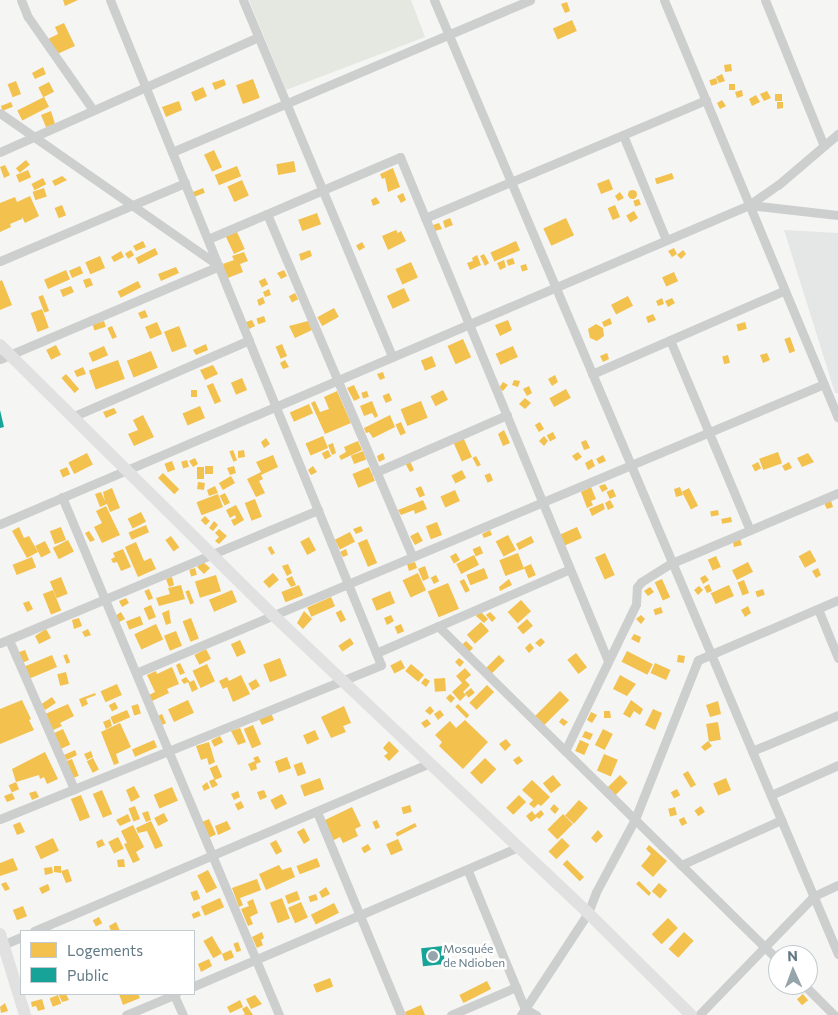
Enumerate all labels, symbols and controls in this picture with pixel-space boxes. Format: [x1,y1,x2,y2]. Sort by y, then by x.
legend [20,930,195,995]
text: Logements [67,941,143,959]
place label: Mosquée de Ndioben [443,942,505,970]
north arrow [768,945,818,995]
text: N [787,947,798,964]
marker: Mosquée de Ndioben [427,950,439,962]
text: Public [67,966,109,984]

